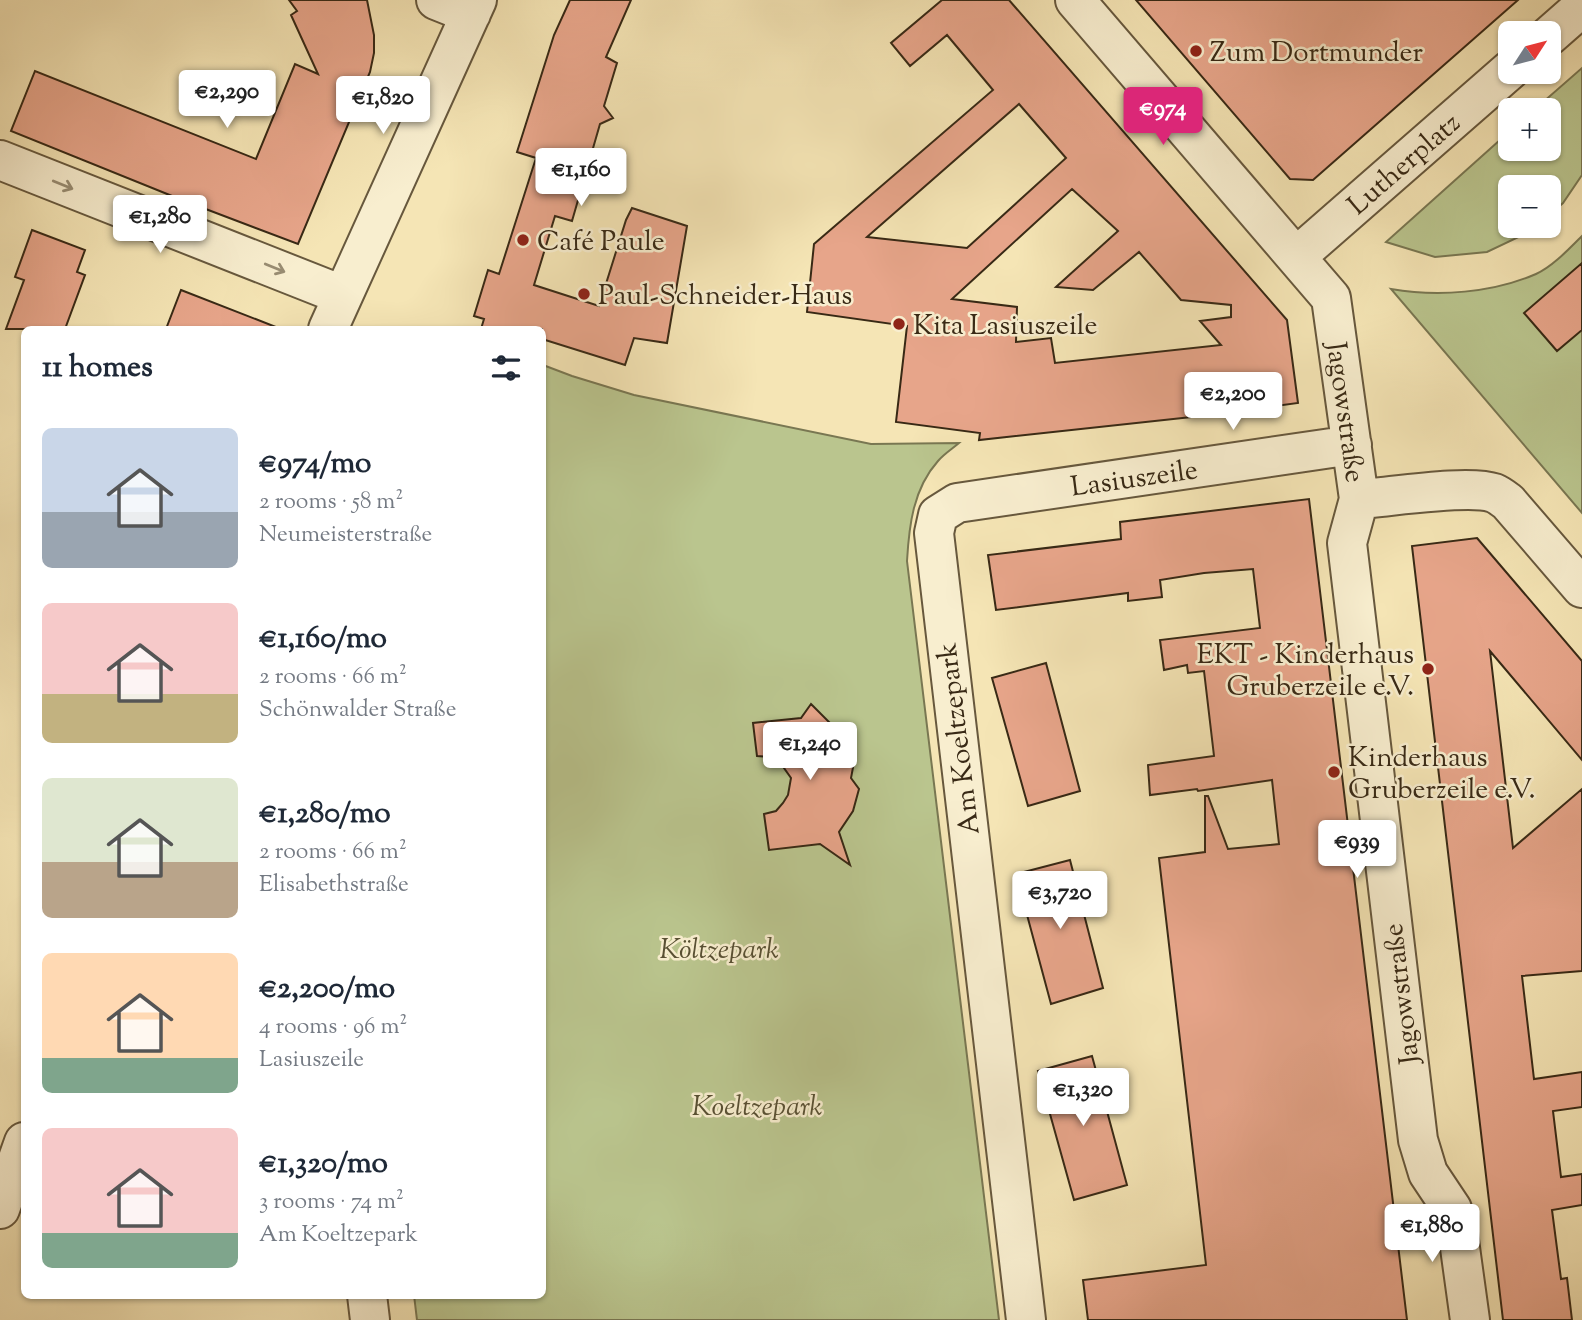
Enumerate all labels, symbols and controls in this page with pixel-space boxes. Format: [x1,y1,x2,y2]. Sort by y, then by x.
north arrow [1498,21,1561,84]
map controls [1498,21,1561,238]
place label: Zum Dortmunder [1210,34,1423,74]
marker: Zum Dortmunder [1188,43,1204,59]
pin: €2,290 [170,71,284,130]
text: €2,290 [195,76,259,109]
pin: €1,820 [326,76,440,136]
text: €1,820 [352,82,414,115]
pin: €974 [1122,88,1204,147]
text: €974 [1140,93,1186,126]
button: + [1498,98,1561,161]
street label: Lutherplatz [1340,105,1470,226]
pin: €1,160 [524,148,638,208]
text: €1,160 [551,154,611,187]
button: − [1498,175,1561,238]
one-way arrow [52,179,74,192]
pin: €1,280 [103,196,217,255]
text: €1,280 [129,201,191,234]
place label: Café Paule [537,223,665,263]
marker: Café Paule [515,232,531,248]
one-way arrow [264,263,285,276]
place label: Paul-Schneider-Haus [598,277,852,317]
marker: Paul-Schneider-Haus [576,286,592,302]
place label: Kita Lasiuszeile [913,307,1097,347]
marker: Kita Lasiuszeile [891,316,907,332]
street label: Jagowstraße [1314,338,1374,485]
text: 11 homes [42,347,153,390]
icon: filters [487,349,525,387]
pin: €2,200 [1176,372,1290,432]
text: €2,200 [1200,378,1266,411]
text: €974/mo [259,443,371,486]
street label: Lasiuszeile [1068,451,1201,509]
icon: home [98,456,182,540]
text: 2 rooms · 58 m² [259,486,403,519]
text: Neumeisterstraße [259,519,432,552]
text: €1,160/mo [259,618,387,661]
icon: home [98,631,182,715]
place label: EKT - Kinderhaus Gruberzeile e.V. [1197,636,1414,708]
street label: Am Koeltzepark [928,640,992,837]
text: 2 rooms · 66 m² [259,661,407,694]
marker: EKT - Kinderhaus Gruberzeile e.V. [1420,661,1436,677]
text: Schönwalder Straße [259,694,456,727]
pin: €1,240 [753,722,867,782]
text: €1,240 [779,728,841,761]
place label: Kinderhaus Gruberzeile e.V. [1348,739,1536,811]
marker: Kinderhaus Gruberzeile e.V. [1326,764,1342,780]
text: €1,280/mo [259,793,391,836]
icon: home [98,806,182,890]
pin: €939 [1316,820,1398,880]
text: €939 [1334,826,1380,859]
text: 2 rooms · 66 m² [259,836,407,869]
text: Elisabethstraße [259,869,409,902]
pin: €3,720 [1003,872,1117,931]
text: €3,720 [1028,877,1092,910]
street label: Jagowstraße [1375,921,1432,1068]
park label: Költzepark [659,931,779,971]
text: €2,200/mo [259,968,395,1011]
icon: home [98,981,182,1065]
text: 4 rooms · 96 m² [259,1011,407,1044]
text: Lasiuszeile [259,1044,364,1077]
pin: €1,320 [1026,1068,1140,1128]
text: €1,320 [1053,1074,1113,1107]
park label: Koeltzepark [692,1088,823,1128]
text: €1,320/mo [259,1143,388,1186]
icon: home [98,1156,182,1240]
text: 3 rooms · 74 m² [259,1186,404,1219]
pin: €1,880 [1375,1204,1489,1264]
text: €1,880 [1401,1210,1463,1243]
text: Am Koeltzepark [259,1219,418,1252]

